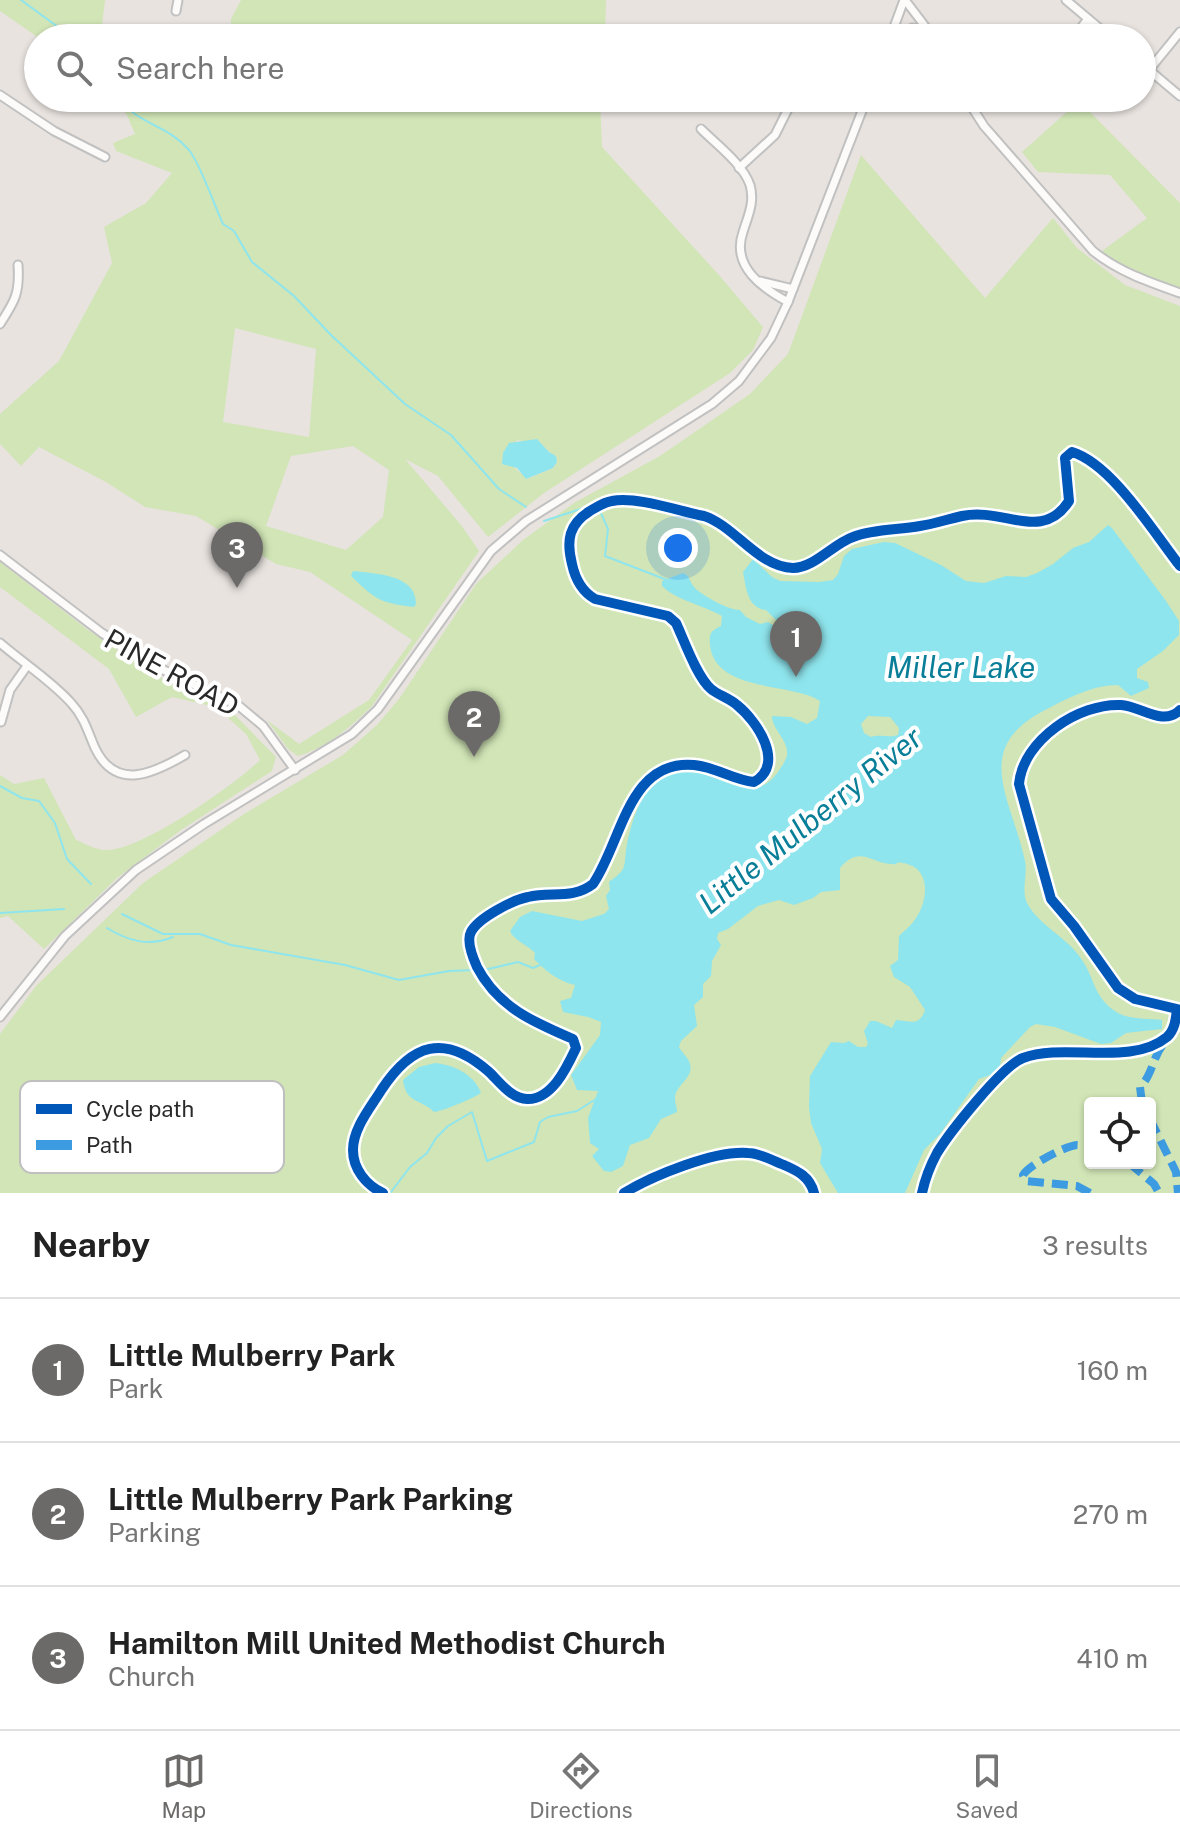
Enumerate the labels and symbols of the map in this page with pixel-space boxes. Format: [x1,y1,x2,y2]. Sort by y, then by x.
pin: 3 [211,522,263,588]
your location [658,528,698,568]
pin: 1 [770,611,822,677]
street label: PINE ROAD [99,622,245,722]
water label: Miller Lake [887,649,1035,685]
pin: 2 [448,691,500,757]
water label: Little Mulberry River [691,719,929,921]
legend [20,1081,284,1173]
text: Cycle path [86,1096,194,1122]
text: Path [86,1132,133,1158]

